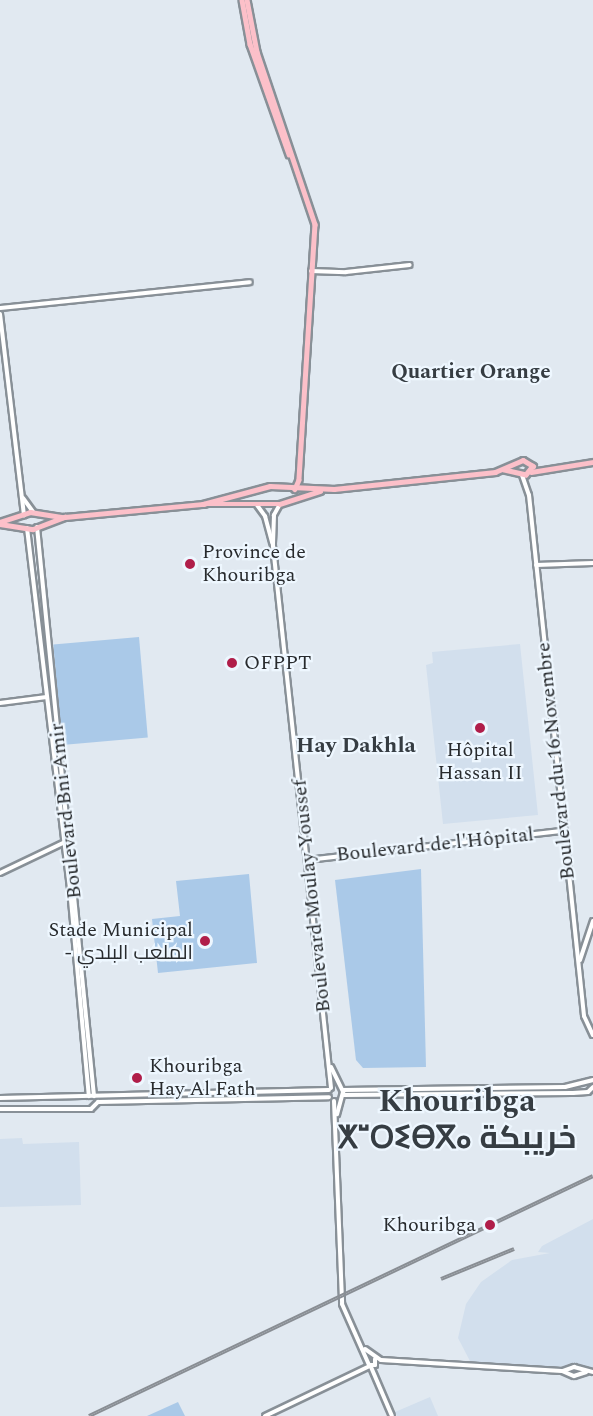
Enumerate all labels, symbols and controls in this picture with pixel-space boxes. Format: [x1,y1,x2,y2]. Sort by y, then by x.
district label: Quartier Orange [391,359,551,385]
place label: Province de Khouribga [202,540,306,587]
marker: Province de Khouribga [183,557,197,571]
street label: Boulevard du 16 Novembre [532,641,580,881]
place label: OFPPT [244,651,311,675]
marker: OFPPT [225,656,239,670]
marker: Hôpital Hassan II [471,719,489,737]
street label: Boulevard Bni Amir [45,722,87,900]
district label: Hay Dakhla [296,733,416,759]
place label: Hôpital Hassan II [437,739,523,786]
street label: Boulevard Moulay Youssef [288,778,336,1014]
street label: Boulevard de l'Hôpital [335,823,535,867]
place label: Stade Municipal - الملعب البلدي [48,918,193,965]
marker: Stade Municipal - الملعب البلدي [198,934,212,948]
place label: Khouribga Hay Al Fath [149,1054,256,1101]
marker: Khouribga Hay Al Fath [130,1071,144,1085]
district label: Khouribga ⵅⵯⵔⵉⴱⴳⴰ خريبكة [338,1084,576,1159]
place label: Khouribga [382,1213,476,1237]
marker: Khouribga [481,1216,499,1234]

